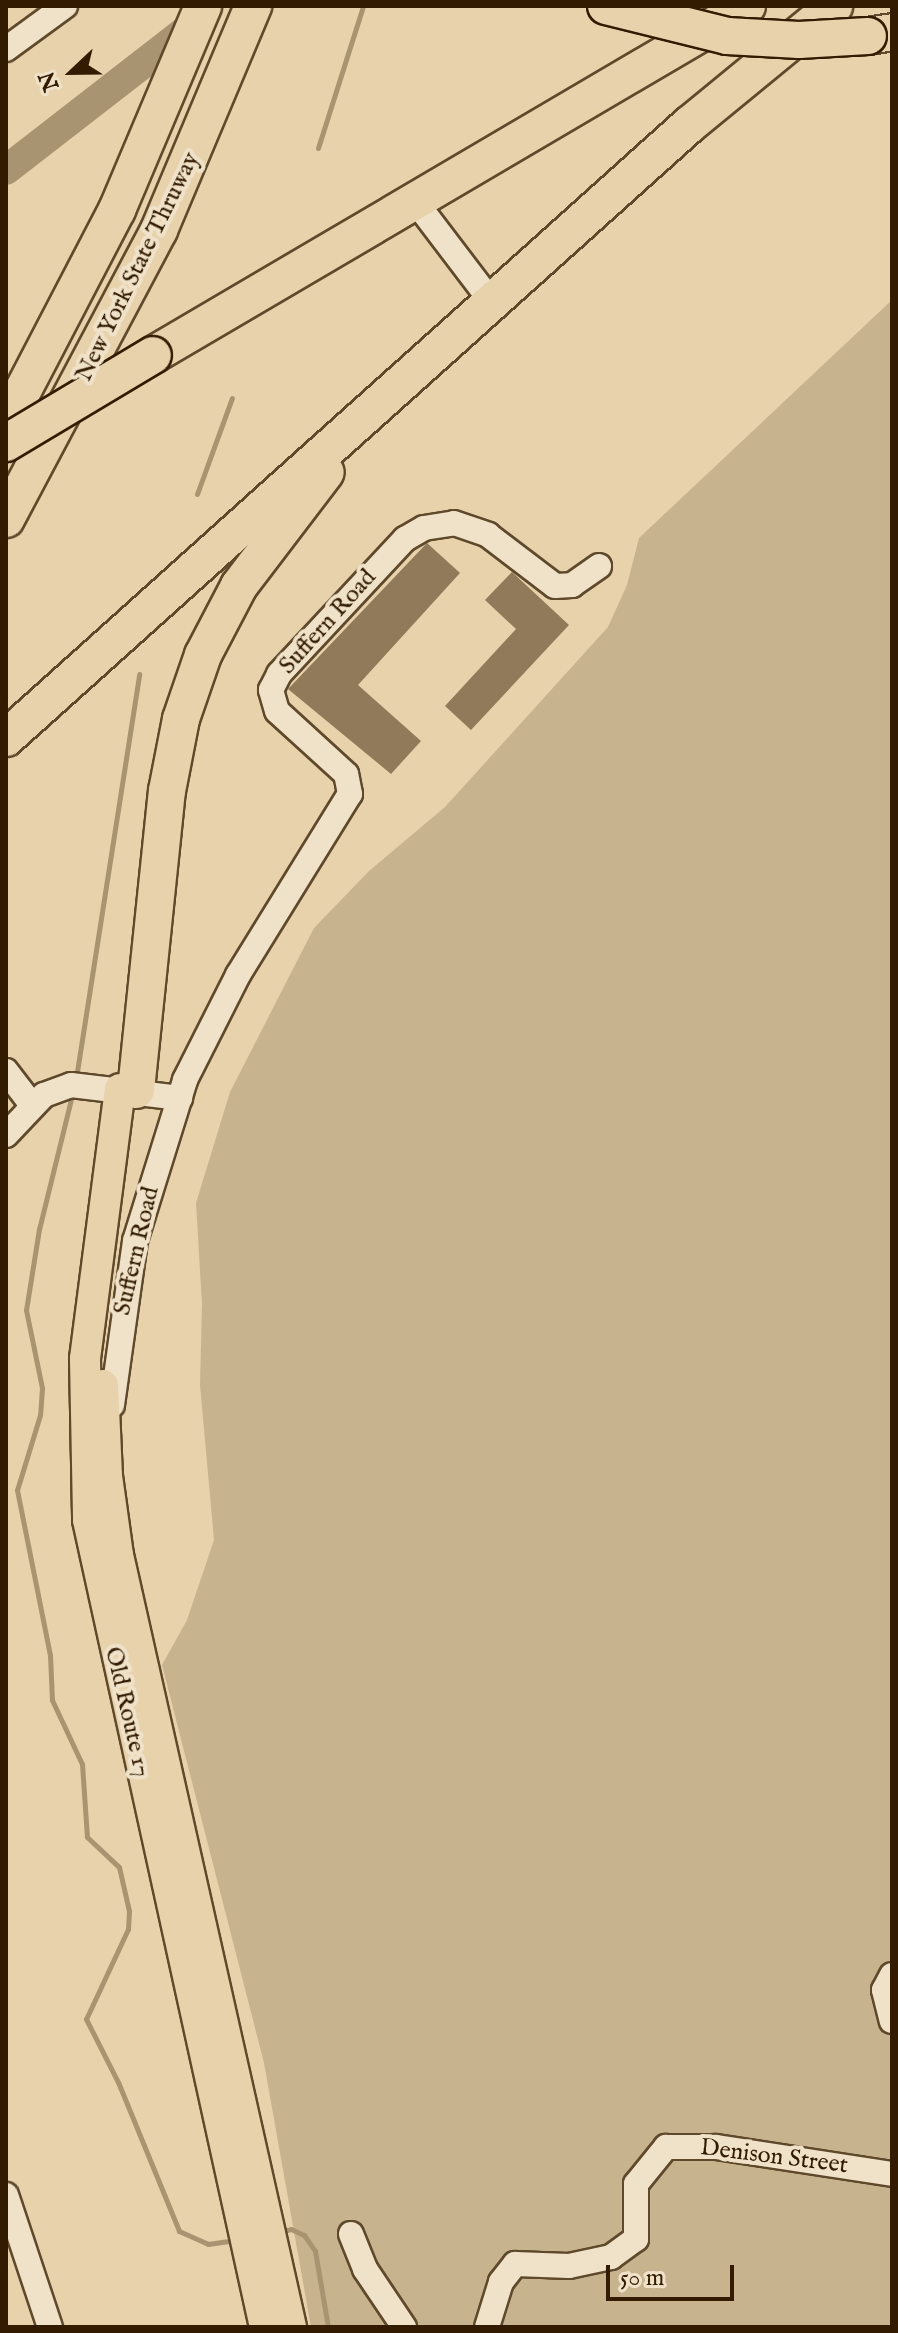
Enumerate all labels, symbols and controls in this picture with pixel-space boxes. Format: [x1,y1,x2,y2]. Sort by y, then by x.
north arrow [32,32,112,112]
text: N [33,67,66,95]
street label: New York State Thruway [70,148,206,386]
street label: Suffern Road [273,564,383,680]
street label: Suffern Road [108,1184,166,1318]
street label: Old Route 17 [98,1644,156,1780]
street label: Denison Street [699,2134,849,2180]
scale bar [610,2249,738,2299]
text: 50 m [620,2263,664,2294]

